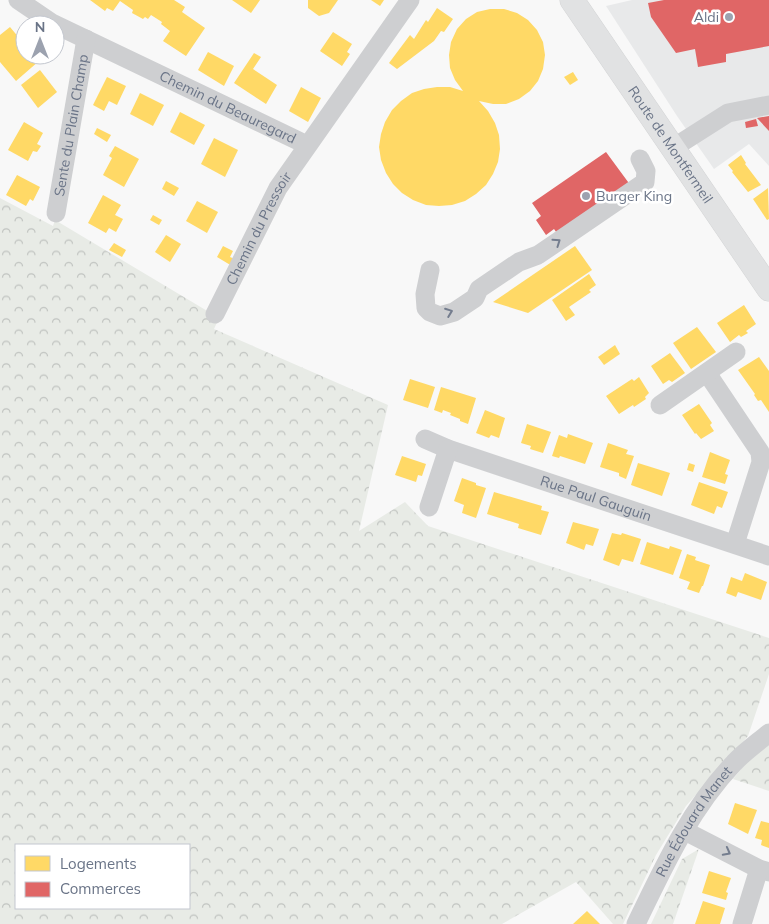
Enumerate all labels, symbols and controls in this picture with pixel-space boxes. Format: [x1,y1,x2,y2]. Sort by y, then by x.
place label: Aldi [694,8,719,26]
marker: Aldi [723,11,735,23]
north arrow [15,15,65,65]
text: N [35,18,45,36]
street label: Sente du Plain Champ [50,53,92,198]
street label: Chemin du Beauregard [156,67,299,148]
street label: Route de Montfermeil [624,82,717,207]
street label: Chemin du Pressoir [222,168,296,288]
place label: Burger King [596,187,672,205]
marker: Burger King [580,190,592,202]
one-way arrow [551,239,561,248]
one-way arrow [444,308,453,319]
street label: Rue Paul Gauguin [538,471,654,525]
street label: Rue Édouard Manet [652,762,736,880]
legend [15,844,190,909]
one-way arrow [721,846,730,856]
text: Logements [60,854,137,873]
text: Commerces [60,879,141,898]

